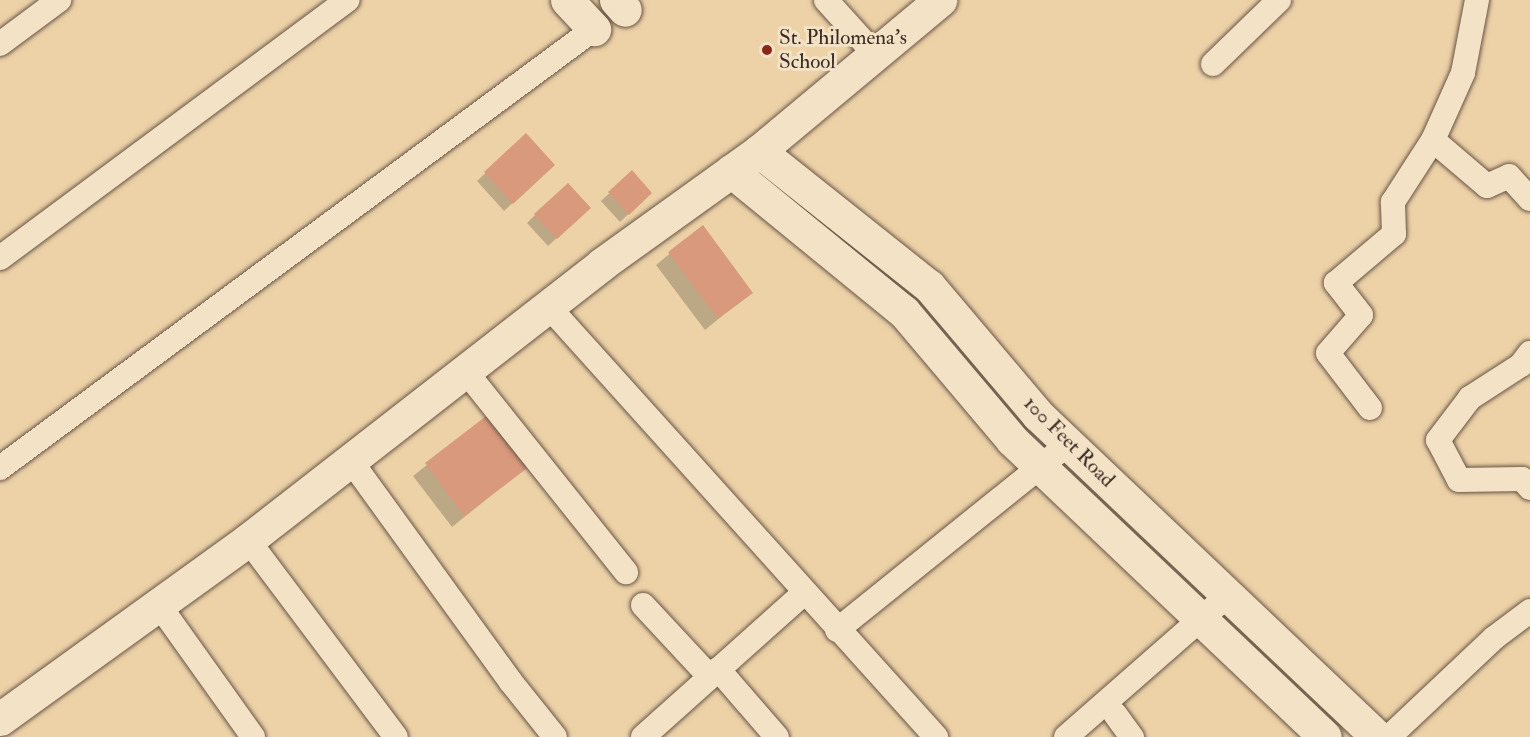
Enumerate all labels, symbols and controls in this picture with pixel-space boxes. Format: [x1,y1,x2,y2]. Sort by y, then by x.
place label: St. Philomena's School [779,25,907,75]
marker: St. Philomena's School [760,43,774,57]
street label: 100 Feet Road [1018,391,1120,493]

